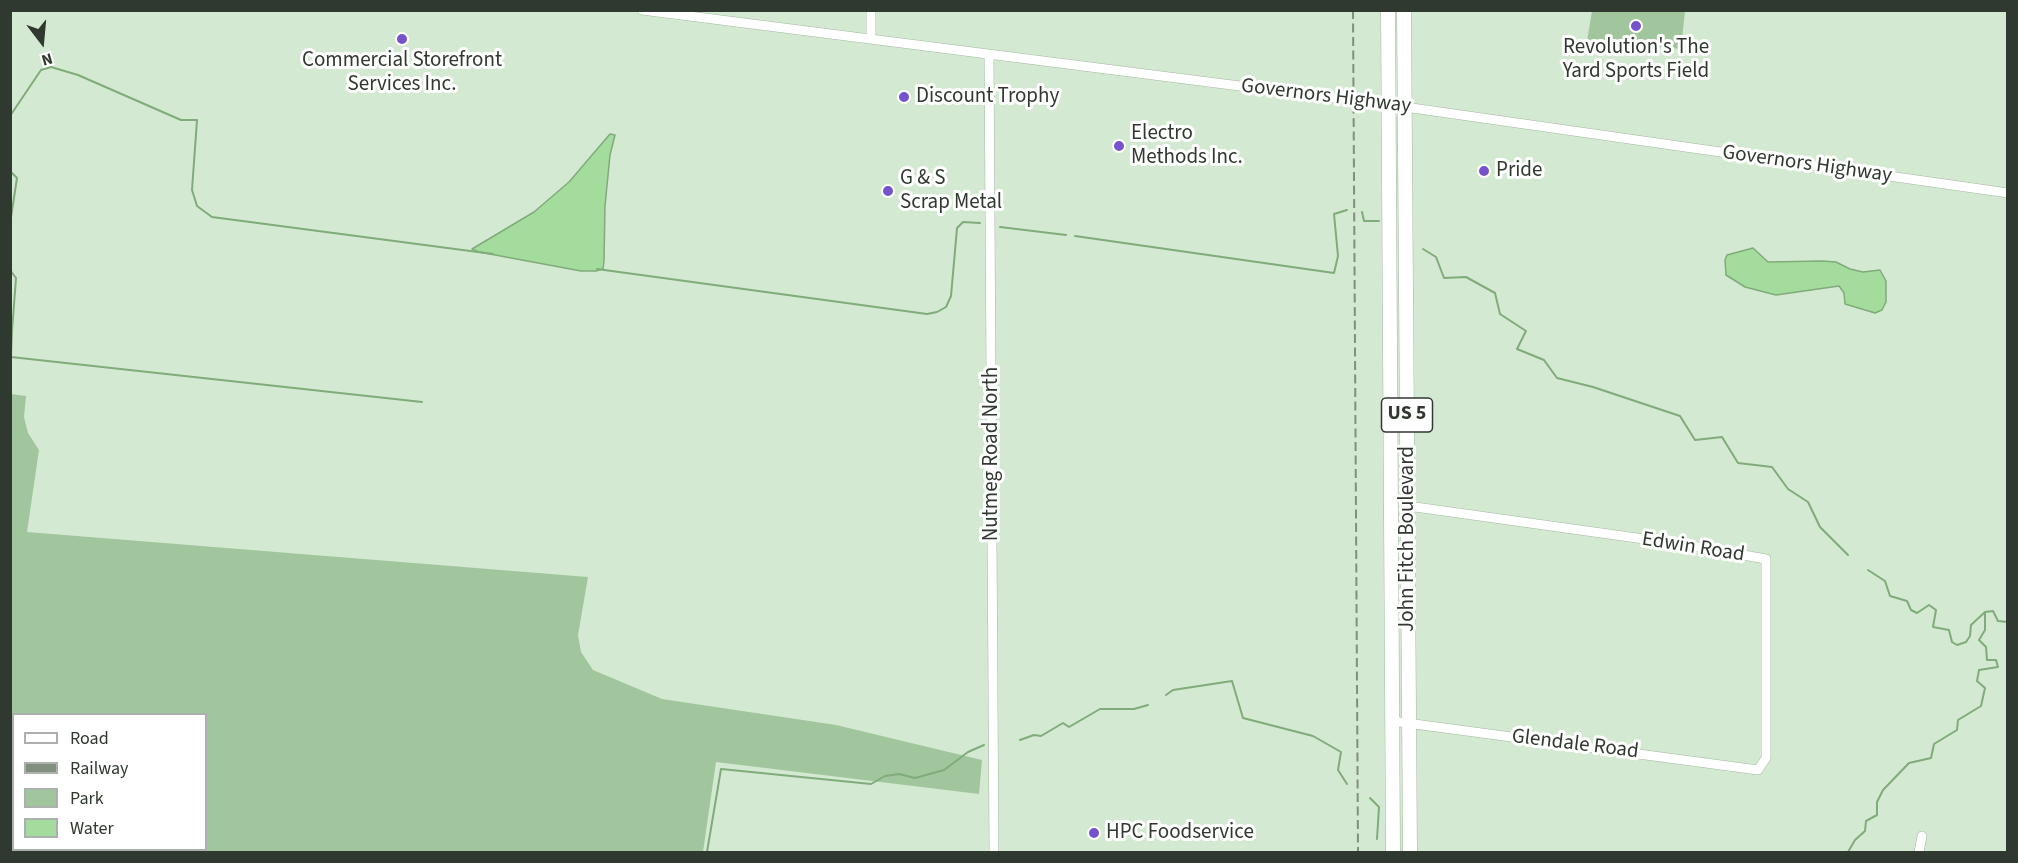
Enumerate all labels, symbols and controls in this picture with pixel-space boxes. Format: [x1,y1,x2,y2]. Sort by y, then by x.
north arrow [12,12,72,72]
marker: Revolution's The Yard Sports Field [1629,19,1643,33]
marker: Commercial Storefront Services Inc. [395,32,409,46]
place label: Revolution's The Yard Sports Field [1563,35,1709,85]
text: N [39,47,55,71]
place label: Commercial Storefront Services Inc. [302,48,502,98]
street label: Governors Highway [1240,74,1412,120]
place label: Discount Trophy [916,84,1059,110]
marker: Discount Trophy [897,90,911,104]
place label: Electro Methods Inc. [1131,121,1243,171]
marker: Electro Methods Inc. [1112,139,1126,153]
street label: Governors Highway [1721,141,1893,189]
place label: Pride [1496,158,1542,184]
marker: Pride [1477,164,1491,178]
place label: G & S Scrap Metal [900,166,1002,216]
marker: G & S Scrap Metal [881,184,895,198]
street label: Nutmeg Road North [979,367,1005,541]
road number: US 5 [1382,398,1432,432]
street label: John Fitch Boulevard [1395,446,1421,632]
street label: Edwin Road [1640,527,1746,569]
legend [12,713,207,851]
street label: Glendale Road [1510,725,1640,765]
text: Road [70,726,109,751]
text: Railway [70,756,129,781]
text: Park [70,786,104,811]
text: Water [70,816,114,841]
place label: HPC Foodservice [1106,820,1254,846]
marker: HPC Foodservice [1087,826,1101,840]

